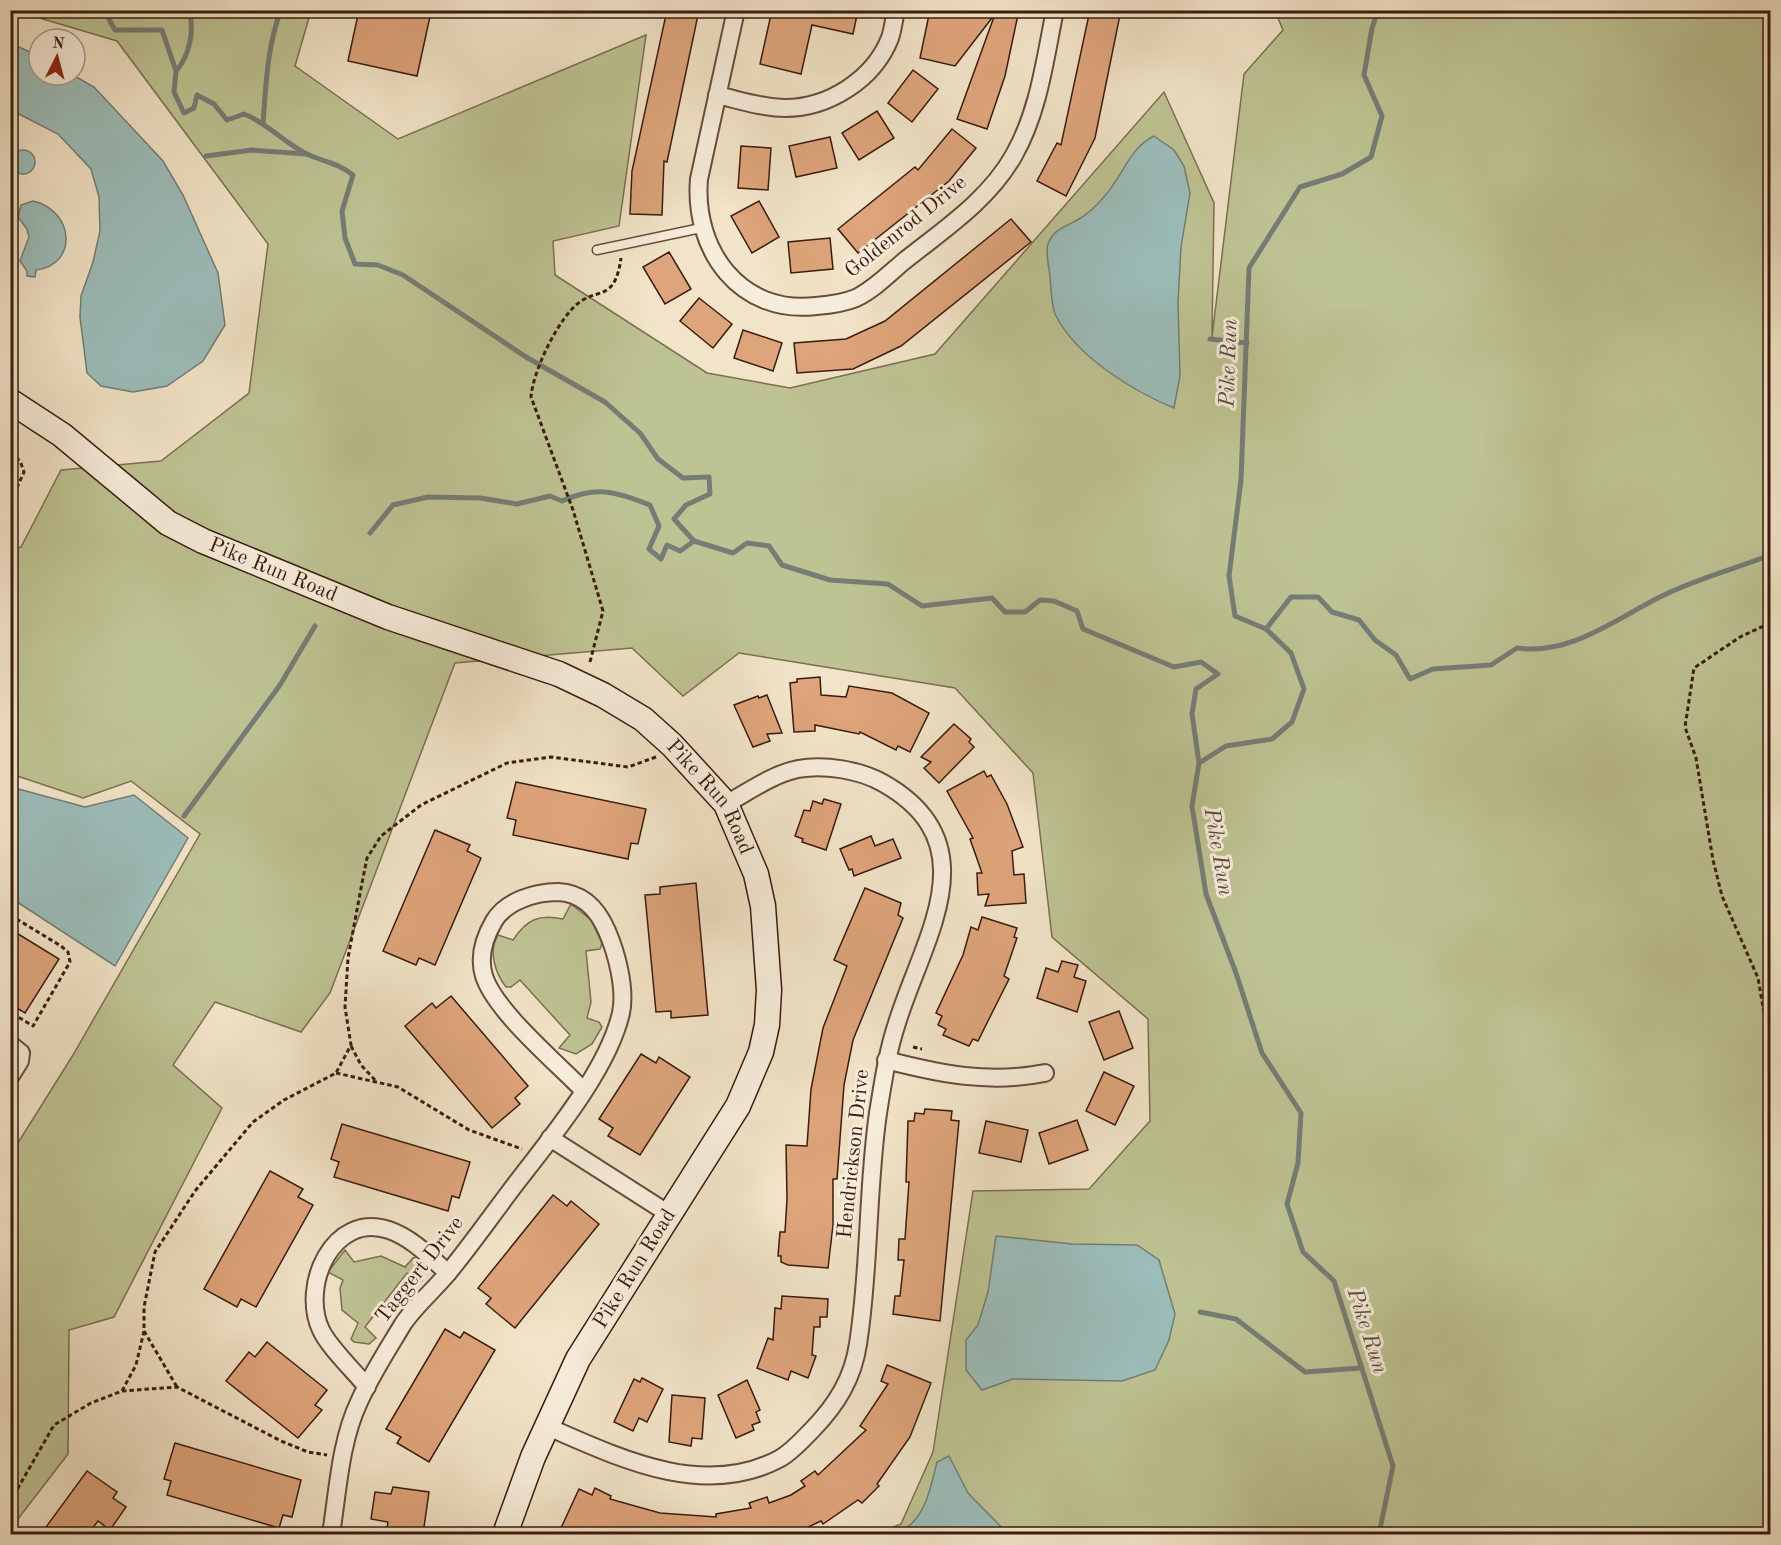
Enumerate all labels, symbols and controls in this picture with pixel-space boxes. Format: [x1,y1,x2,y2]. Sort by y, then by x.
north arrow [27,27,87,87]
text: N [51,35,66,53]
street label: Goldenrod Drive [841,172,971,282]
water label: Pike Run [1216,318,1242,409]
street label: Pike Run Road [206,534,340,605]
street label: Pike Run Road [662,736,757,857]
water label: Pike Run [1199,805,1237,898]
street label: Hendrickson Drive [835,1068,873,1240]
street label: Pike Run Road [590,1205,680,1333]
street label: Taggert Drive [372,1213,468,1327]
water label: Pike Run [1343,1284,1391,1377]

